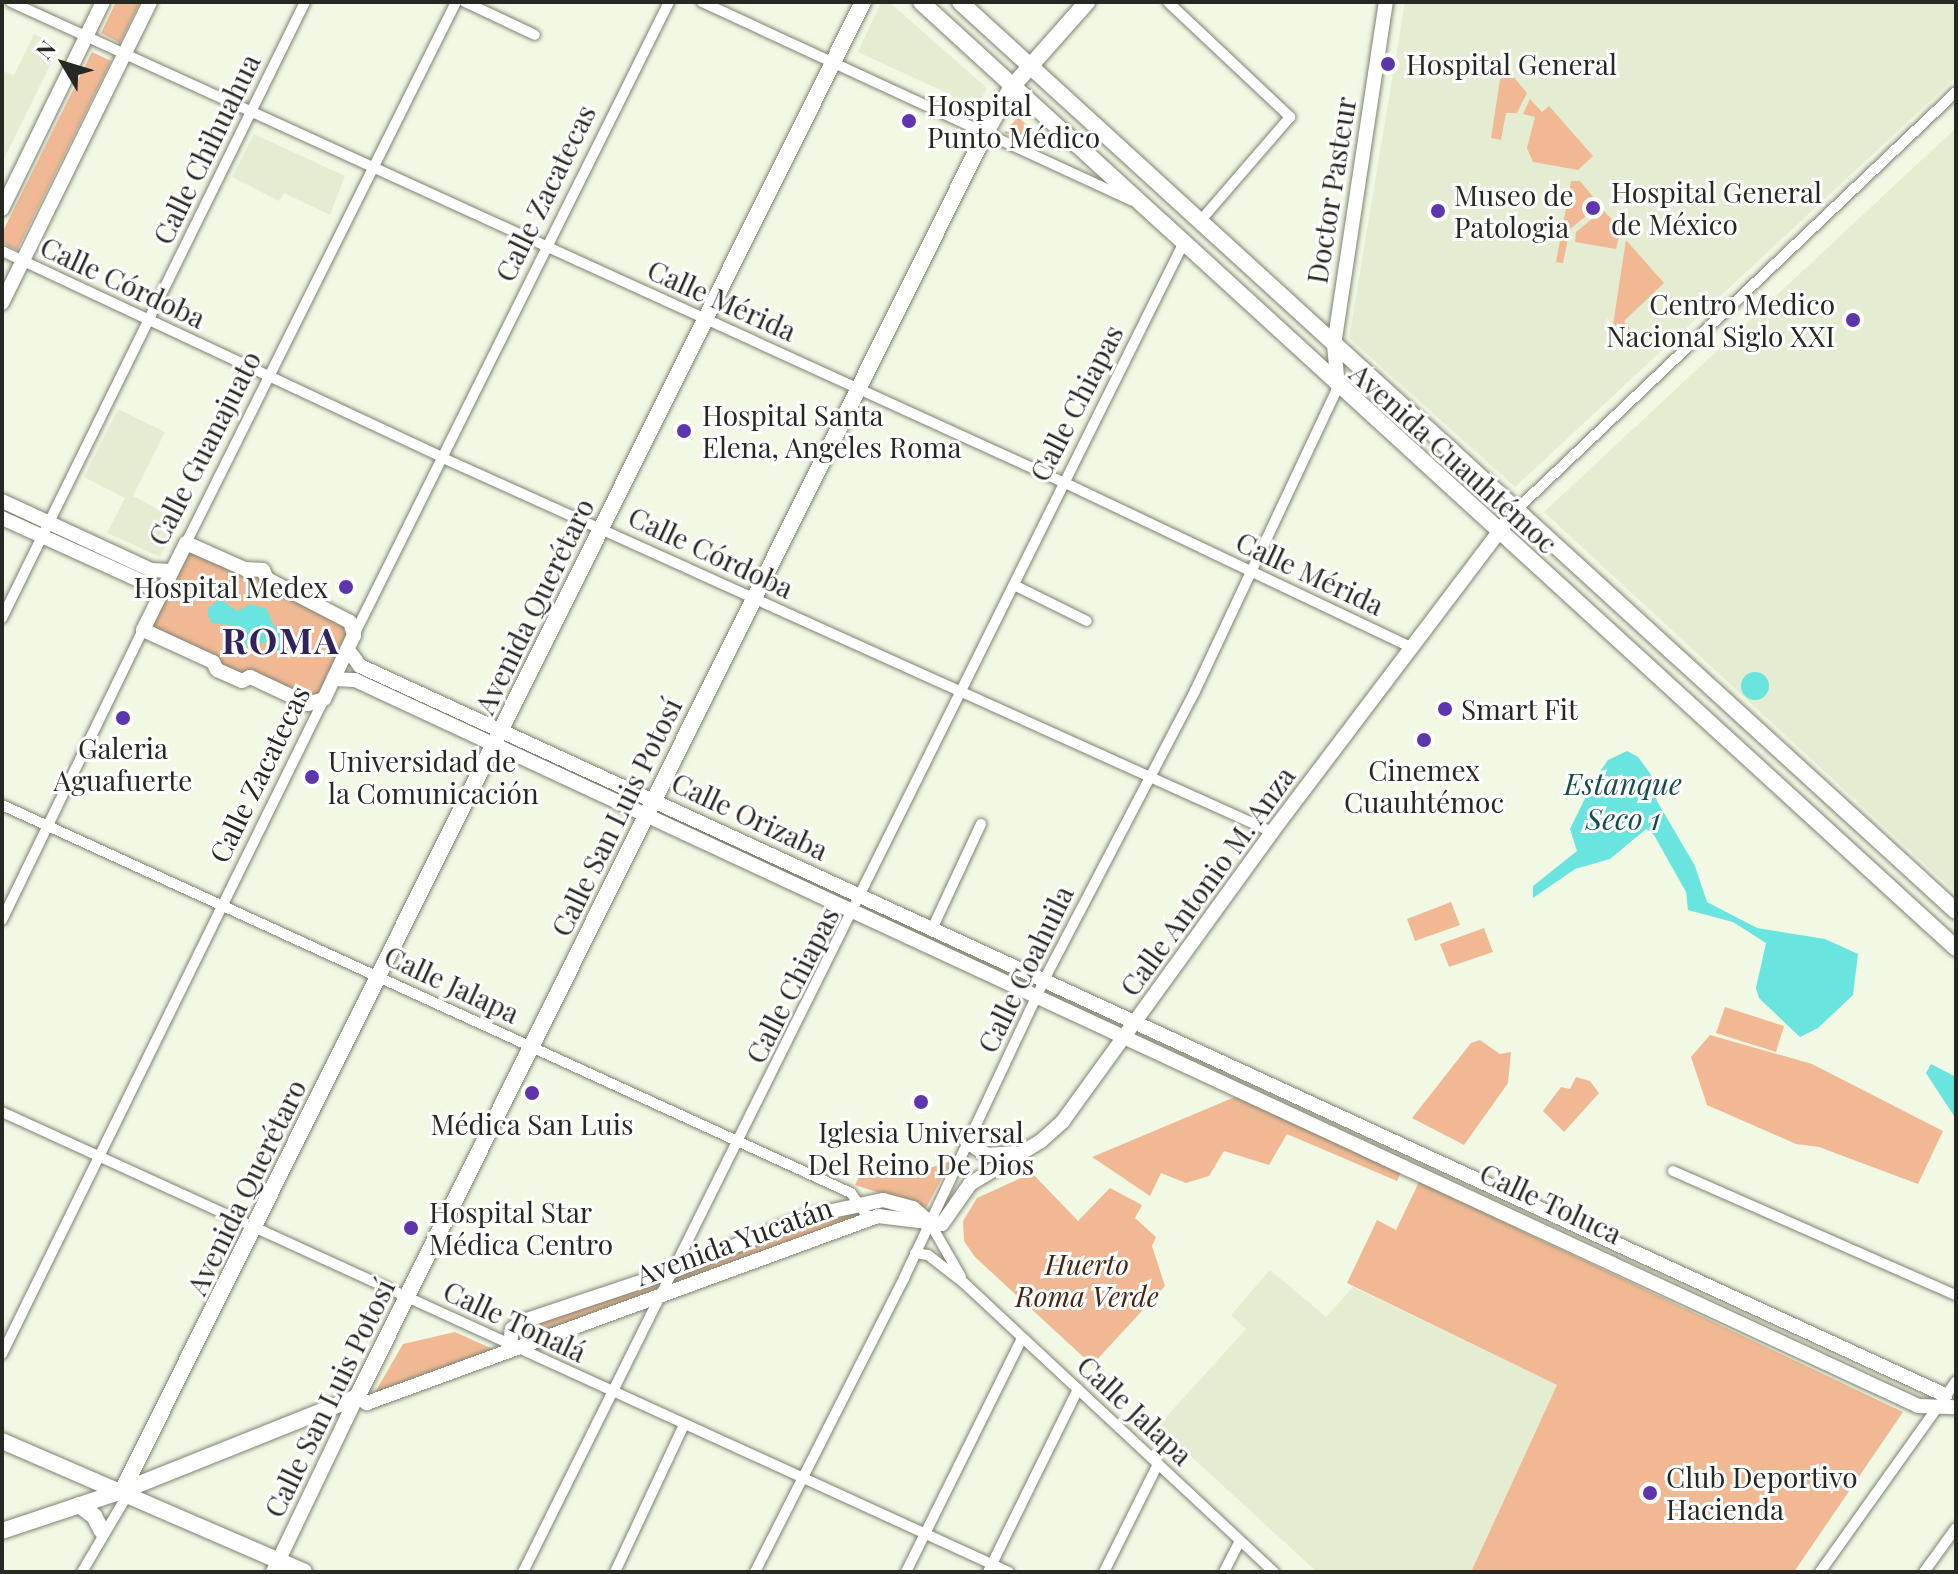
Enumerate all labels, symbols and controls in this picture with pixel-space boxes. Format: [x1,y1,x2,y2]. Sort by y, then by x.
north arrow [24,24,104,104]
text: N [28,34,62,65]
place label: Hospital General [1406,47,1617,81]
street label: Calle Chihuahua [145,48,267,250]
marker: Hospital General [1377,53,1399,75]
place label: Hospital Punto Médico [927,88,1100,154]
street label: Doctor Pasteur [1300,94,1362,286]
street label: Calle Zacatecas [488,99,602,287]
marker: Hospital Punto Médico [898,110,920,132]
place label: Hospital General de México [1611,175,1822,241]
place label: Museo de Patologia [1454,178,1574,244]
marker: Hospital General de México [1582,197,1604,219]
marker: Museo de Patologia [1429,202,1447,220]
street label: Calle Córdoba [35,229,211,335]
street label: Calle Mérida [643,252,801,348]
place label: Centro Medico Nacional Siglo XXI [1606,287,1835,353]
marker: Centro Medico Nacional Siglo XXI [1842,309,1864,331]
street label: Calle Chiapas [1022,319,1130,487]
street label: Calle Guanajuato [141,345,267,551]
street label: Avenida Cuauhtémoc [1343,356,1565,560]
place label: Hospital Santa Elena, Angeles Roma [702,398,962,464]
marker: Hospital Santa Elena, Angeles Roma [673,420,695,442]
street label: Avenida Querétaro [467,493,601,719]
street label: Calle Córdoba [623,499,799,605]
street label: Calle Mérida [1231,524,1389,622]
place label: Hospital Medex [134,570,328,604]
marker: Hospital Medex [335,576,357,598]
district label: ROMA [222,618,340,662]
street label: Calle Zacatecas [202,680,316,868]
street label: Calle San Luis Potosí [544,692,688,942]
place label: Smart Fit [1461,692,1578,726]
marker: Smart Fit [1436,700,1454,718]
marker: Galeria Aguafuerte [114,709,132,727]
place label: Galeria Aguafuerte [54,731,192,797]
marker: Cinemex Cuauhtémoc [1415,731,1433,749]
place label: Universidad de la Comunicación [328,744,539,810]
place label: Cinemex Cuauhtémoc [1344,753,1504,819]
street label: Calle Antonio M. Anza [1112,759,1302,1003]
street label: Calle Orizaba [667,765,833,867]
water label: Estanque Seco 1 [1564,765,1682,836]
marker: Universidad de la Comunicación [303,768,321,786]
street label: Calle Coahuila [970,880,1080,1058]
street label: Calle Chiapas [738,901,846,1069]
street label: Calle Jalapa [379,938,525,1030]
street label: Avenida Querétaro [179,1074,313,1300]
marker: Médica San Luis [521,1082,543,1104]
marker: Iglesia Universal Del Reino De Dios [912,1093,930,1111]
place label: Médica San Luis [430,1107,634,1141]
place label: Iglesia Universal Del Reino De Dios [808,1115,1034,1181]
street label: Calle Toluca [1474,1155,1628,1251]
street label: Avenida Yucatán [631,1190,837,1292]
place label: Hospital Star Médica Centro [429,1195,613,1261]
marker: Hospital Star Médica Centro [400,1217,422,1239]
park label: Huerto Roma Verde [1015,1247,1159,1313]
street label: Calle San Luis Potosí [257,1273,401,1523]
street label: Calle Tonalá [438,1273,592,1369]
street label: Calle Jalapa [1071,1348,1199,1472]
place label: Club Deportivo Hacienda [1666,1460,1858,1526]
marker: Club Deportivo Hacienda [1641,1484,1659,1502]

